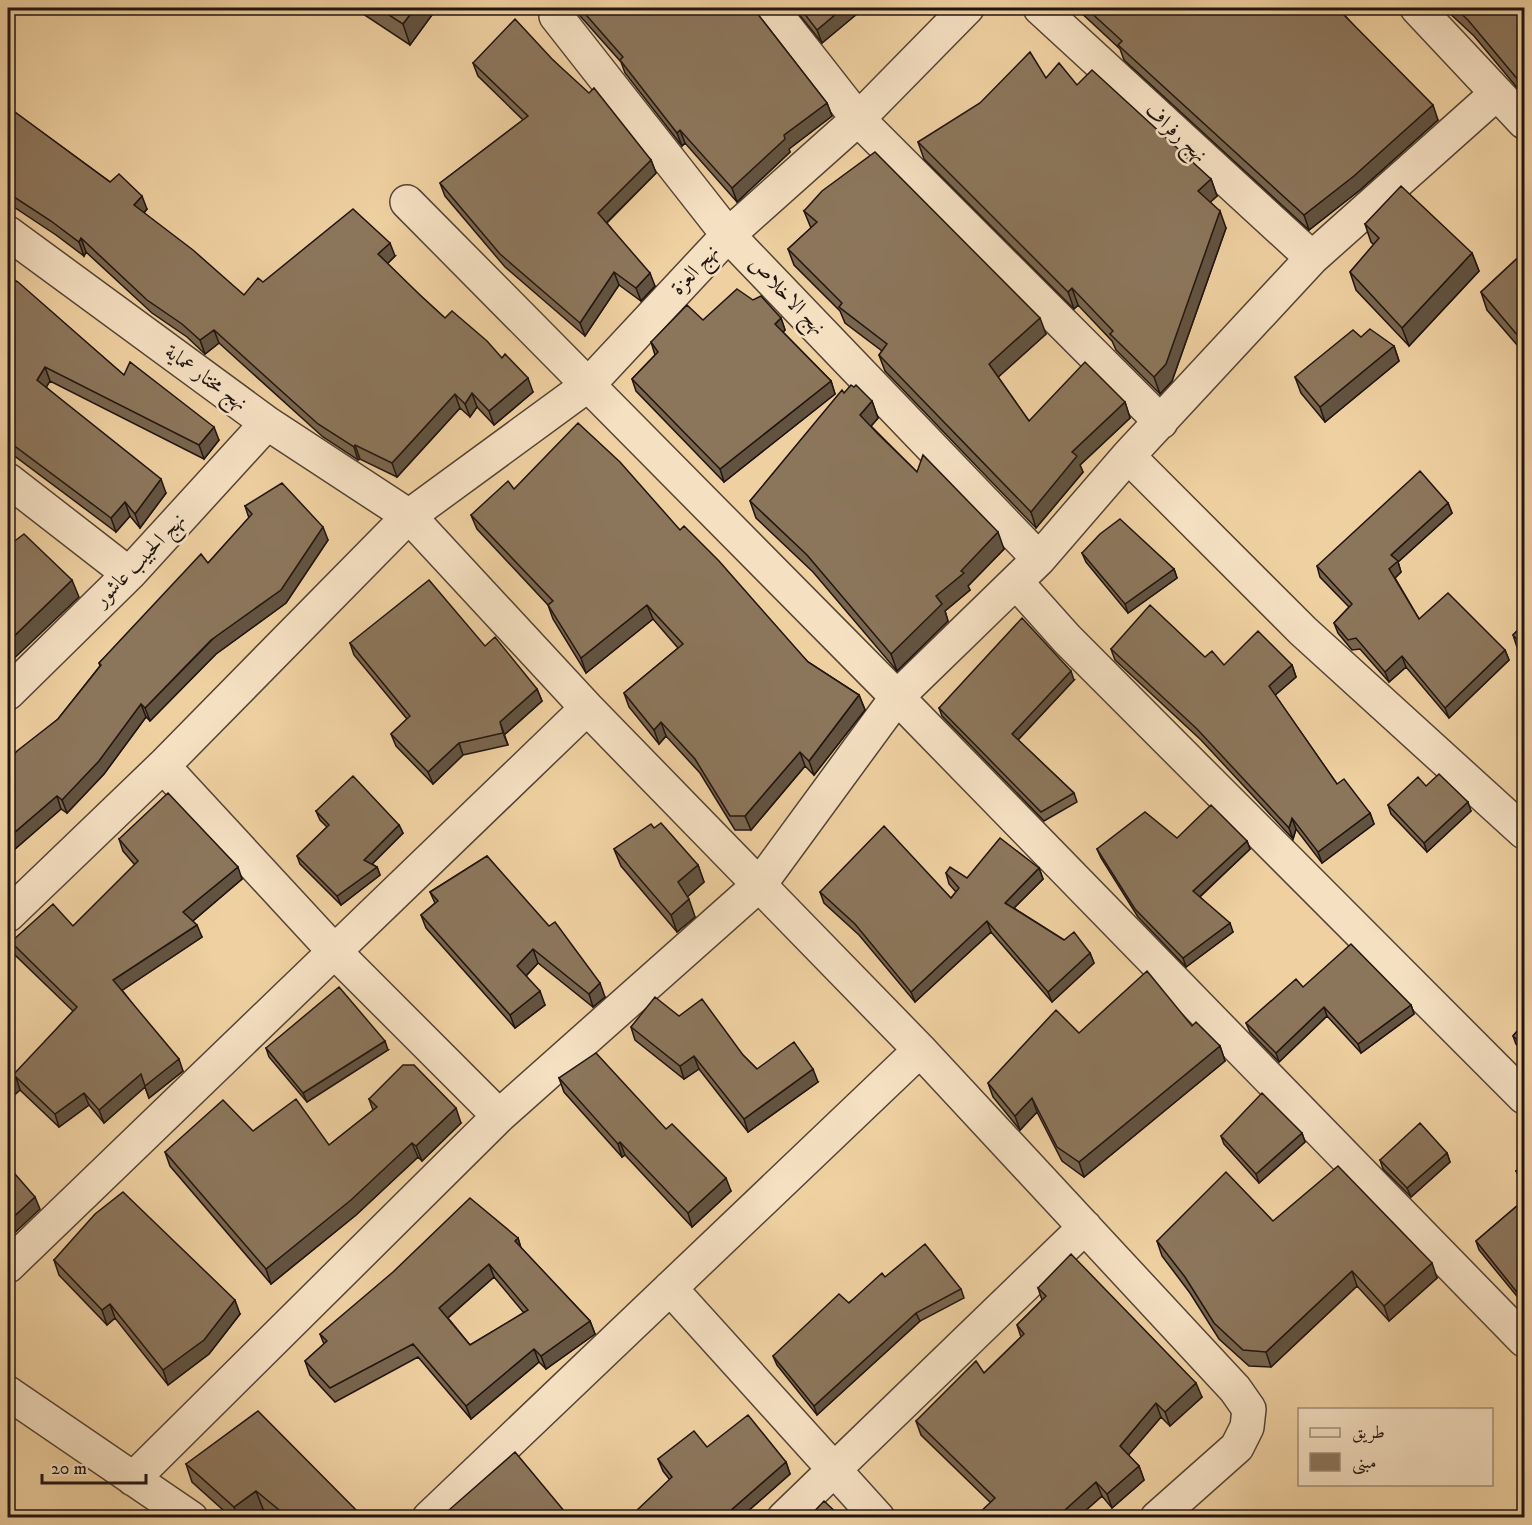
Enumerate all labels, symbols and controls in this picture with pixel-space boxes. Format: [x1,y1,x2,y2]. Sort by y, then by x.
street label: نهج رفراف [1136,98,1213,172]
street label: نهج العزة [665,239,729,304]
street label: نهج الاخلاص [739,251,831,344]
street label: نهج مختار عماية [157,339,253,421]
street label: نهج الحبيب عاشور [87,508,195,617]
legend [1298,1408,1493,1486]
text: طريق [1352,1422,1385,1444]
scale bar [42,1447,146,1485]
text: مبنى [1352,1452,1377,1475]
text: 20 m [51,1458,87,1480]

